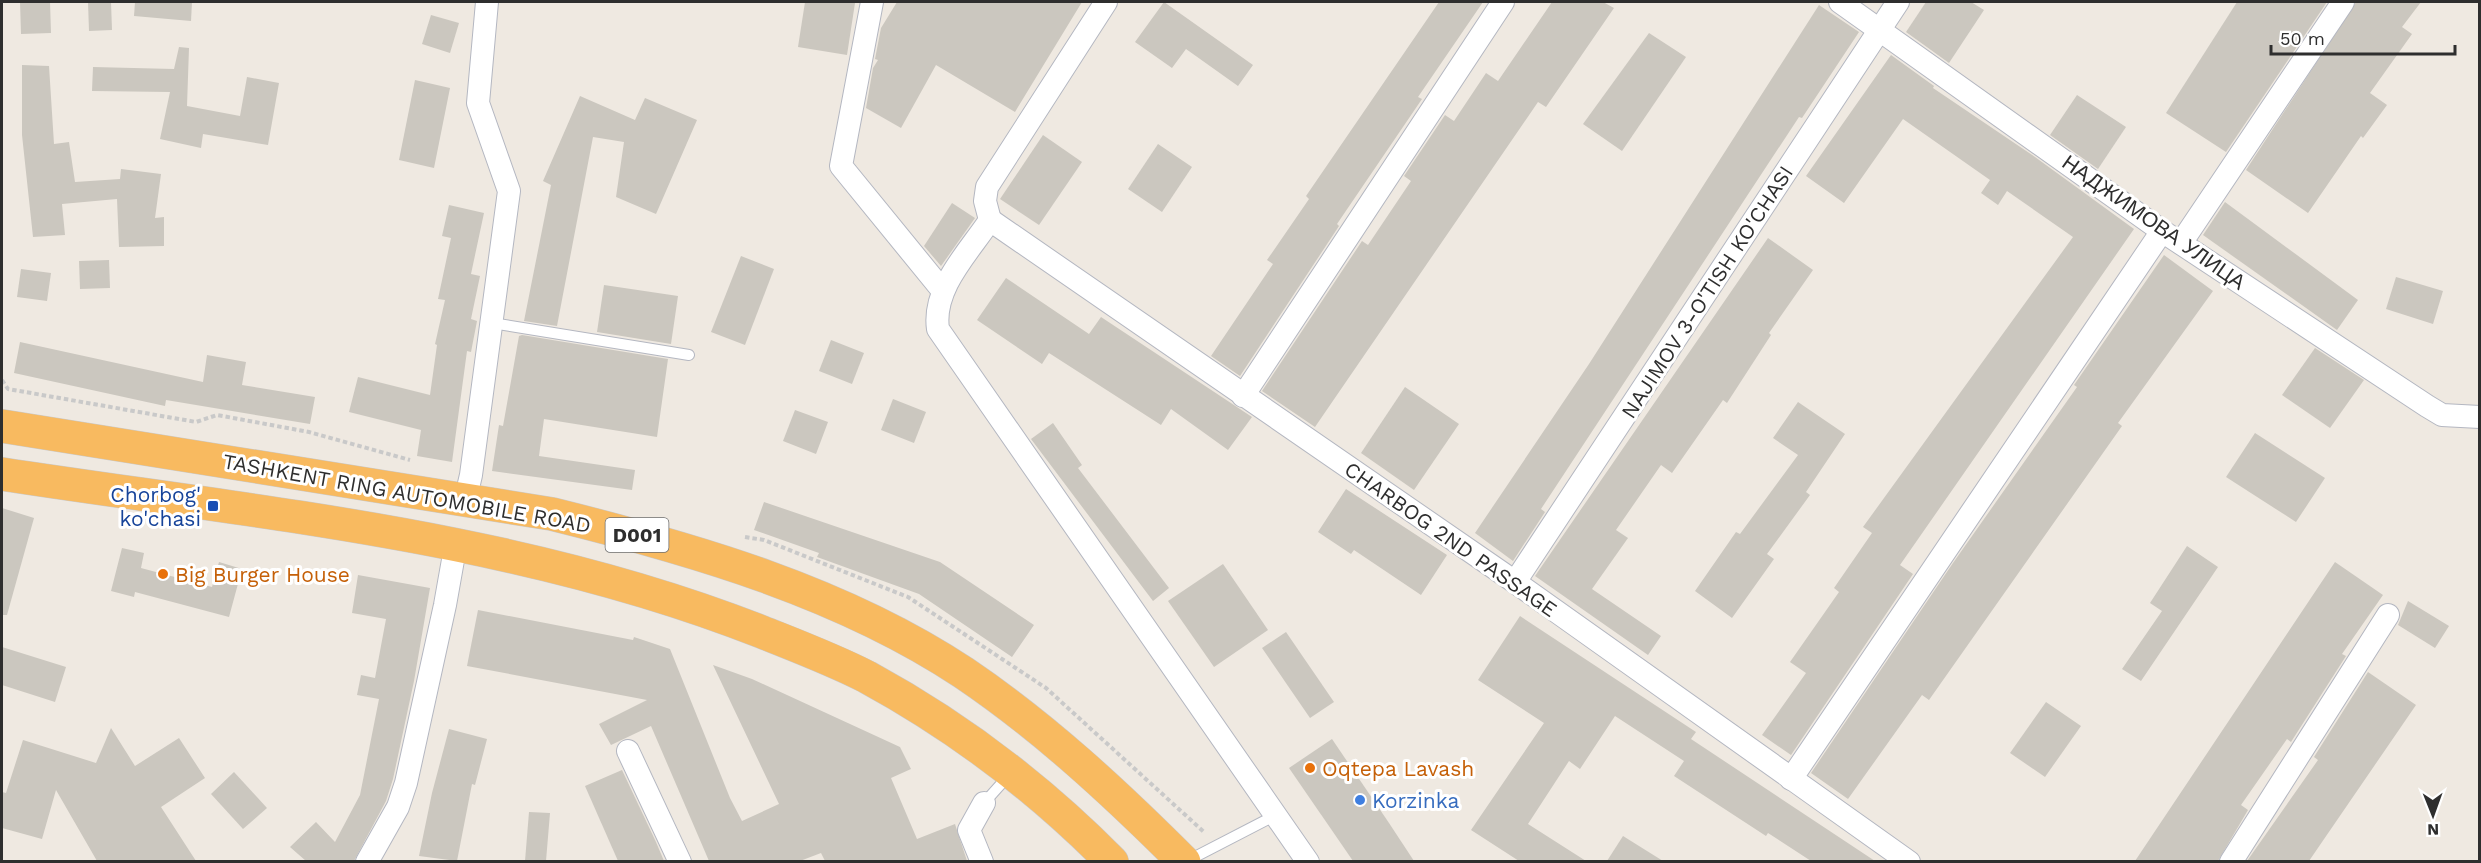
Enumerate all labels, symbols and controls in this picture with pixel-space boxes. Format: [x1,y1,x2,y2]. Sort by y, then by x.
scale bar [2271,18,2456,56]
text: 50 m [2280,28,2325,49]
street label: НАДЖИМОВА УЛИЦА [2058,149,2250,295]
street label: NAJIMOV 3-O'TISH KO'CHASI [1616,161,1798,423]
street label: TASHKENT RING AUTOMOBILE ROAD [221,448,593,538]
street label: CHARBOG 2ND PASSAGE [1340,456,1562,622]
place label: Chorbog' ko'chasi [110,482,201,531]
marker: Chorbog' ko'chasi [206,499,220,513]
road number: D001 [606,518,668,552]
place label: Big Burger House [175,562,350,587]
marker: Big Burger House [156,567,170,581]
place label: Oqtepa Lavash [1322,756,1474,781]
marker: Oqtepa Lavash [1303,761,1317,775]
north arrow [2403,785,2463,845]
place label: Korzinka [1372,788,1460,813]
marker: Korzinka [1353,793,1367,807]
text: N [2427,820,2439,839]

